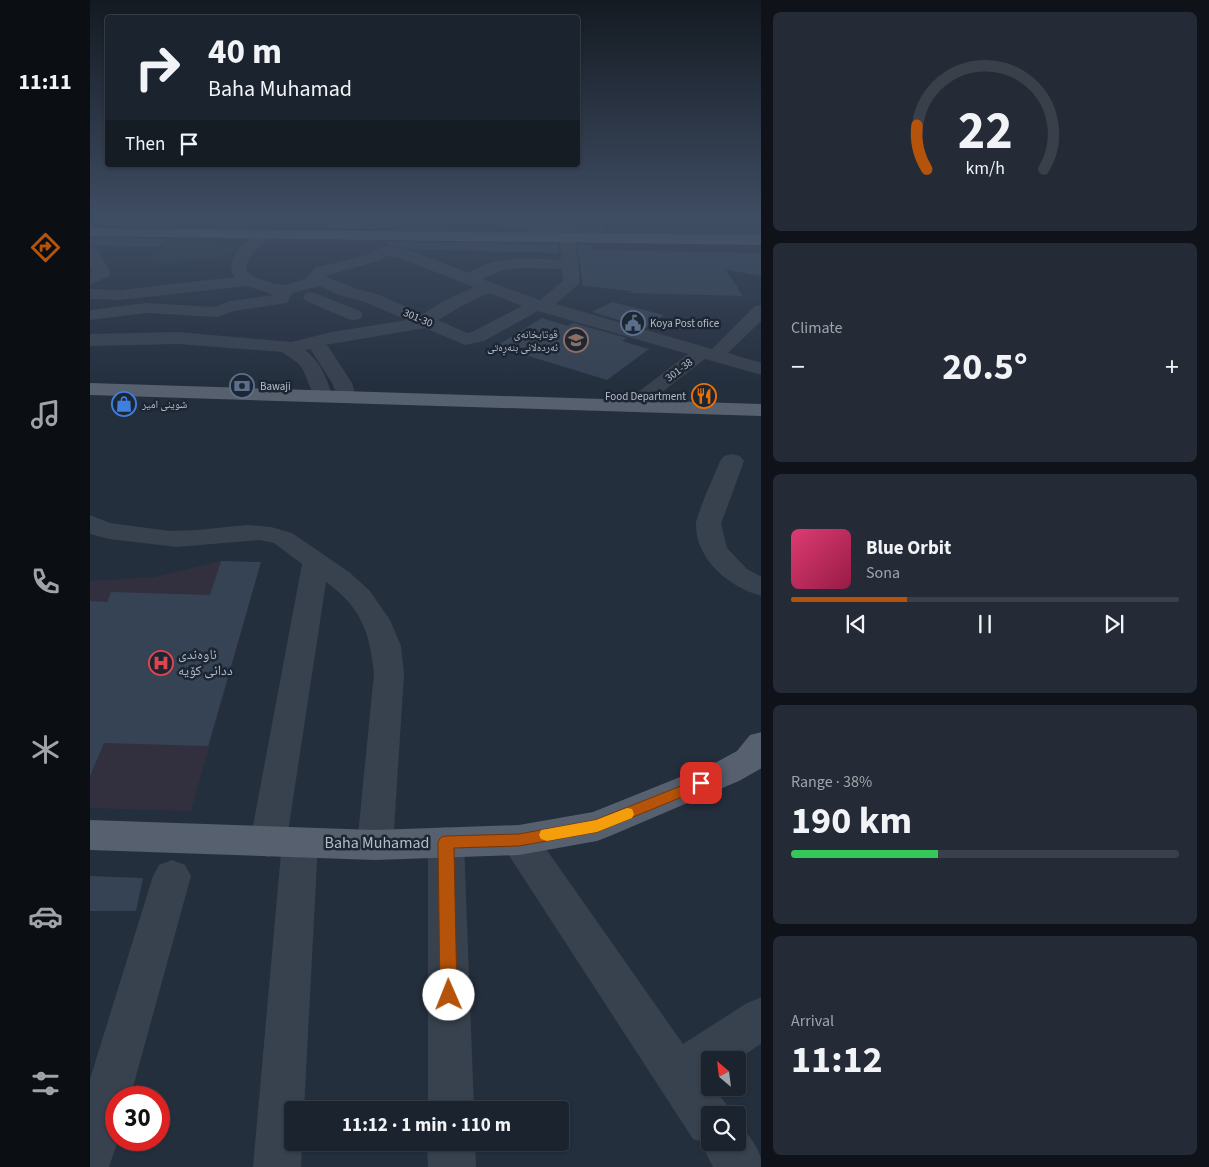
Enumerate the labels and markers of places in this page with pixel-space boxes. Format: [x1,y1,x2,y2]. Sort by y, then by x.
public building icon: Koya Post ofice [620,310,646,336]
place label: Koya Post ofice [650,316,720,331]
place label: قوتابخانه‌ی ئه‌رده‌لانی بنه‌ڕه‌تی [487,327,558,356]
school or university icon: قوتابخانه‌ی ئه‌رده‌لانی بنه‌ڕه‌تی [563,327,589,353]
bank icon: Bawaji [229,373,255,399]
place label: Bawaji [260,379,291,394]
restaurant icon: Food Department [691,383,717,409]
place label: Food Department [605,389,686,404]
shop icon: شوينى امير [111,391,137,417]
place label: شوينى امير [141,397,187,412]
place label: ناوەندی ددانی کۆیە [178,645,233,681]
hospital icon: ناوەندی ددانی کۆیە [148,650,174,676]
pin [680,762,722,804]

